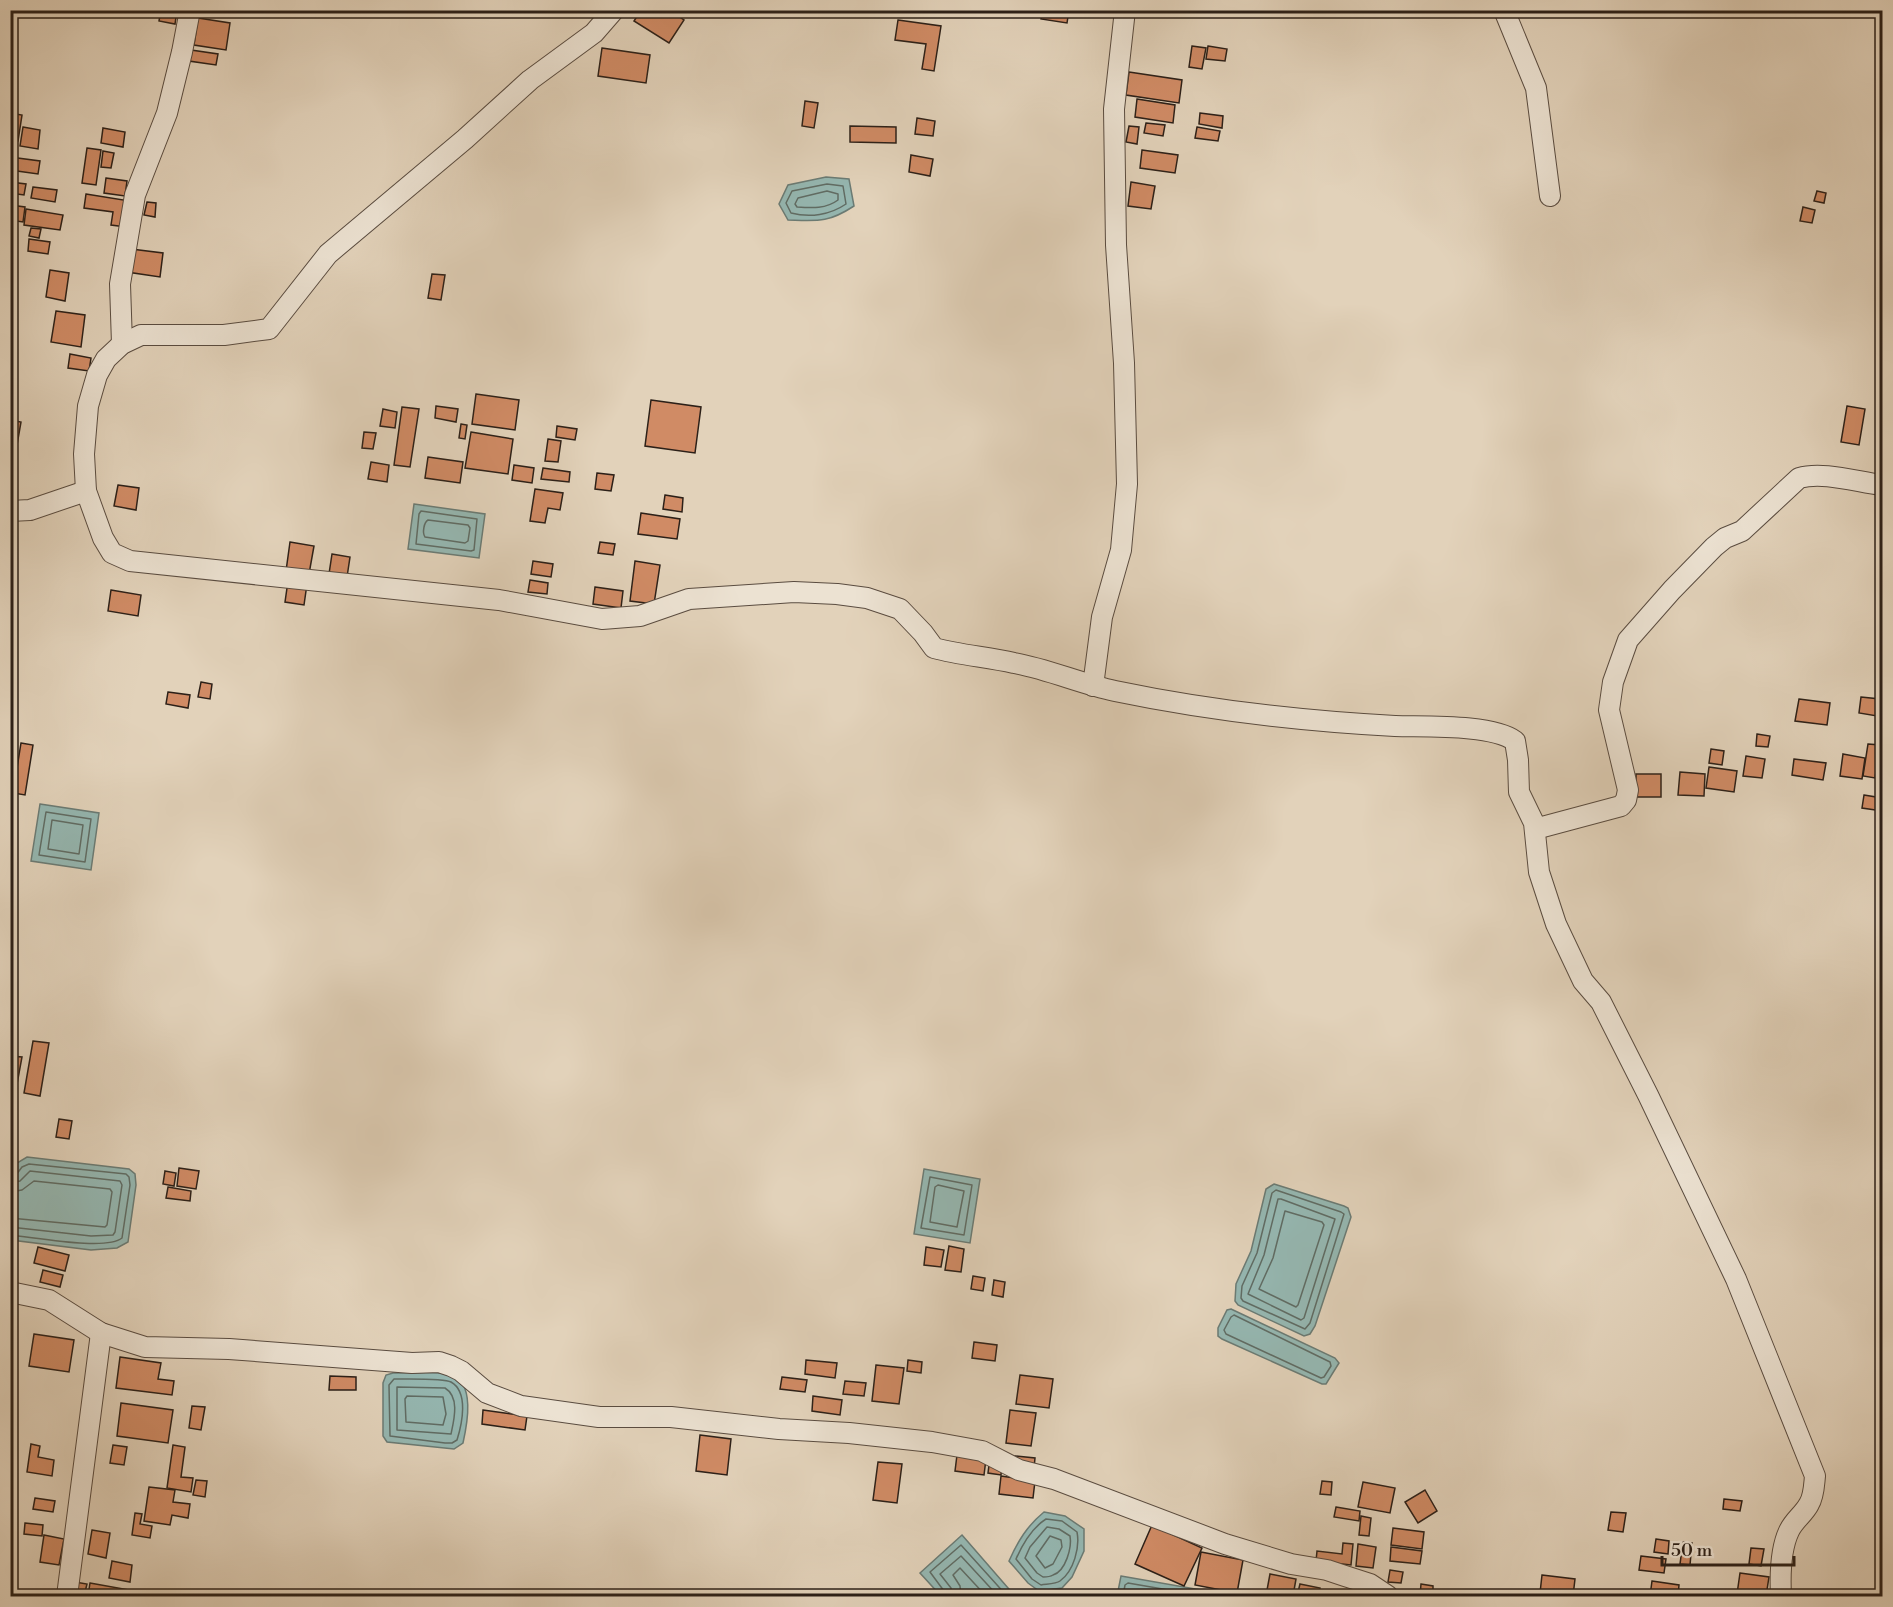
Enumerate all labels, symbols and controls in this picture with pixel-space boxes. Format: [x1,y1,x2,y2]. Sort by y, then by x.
scale bar [1662,1529,1794,1567]
text: 50 m [1671,1539,1713,1562]

